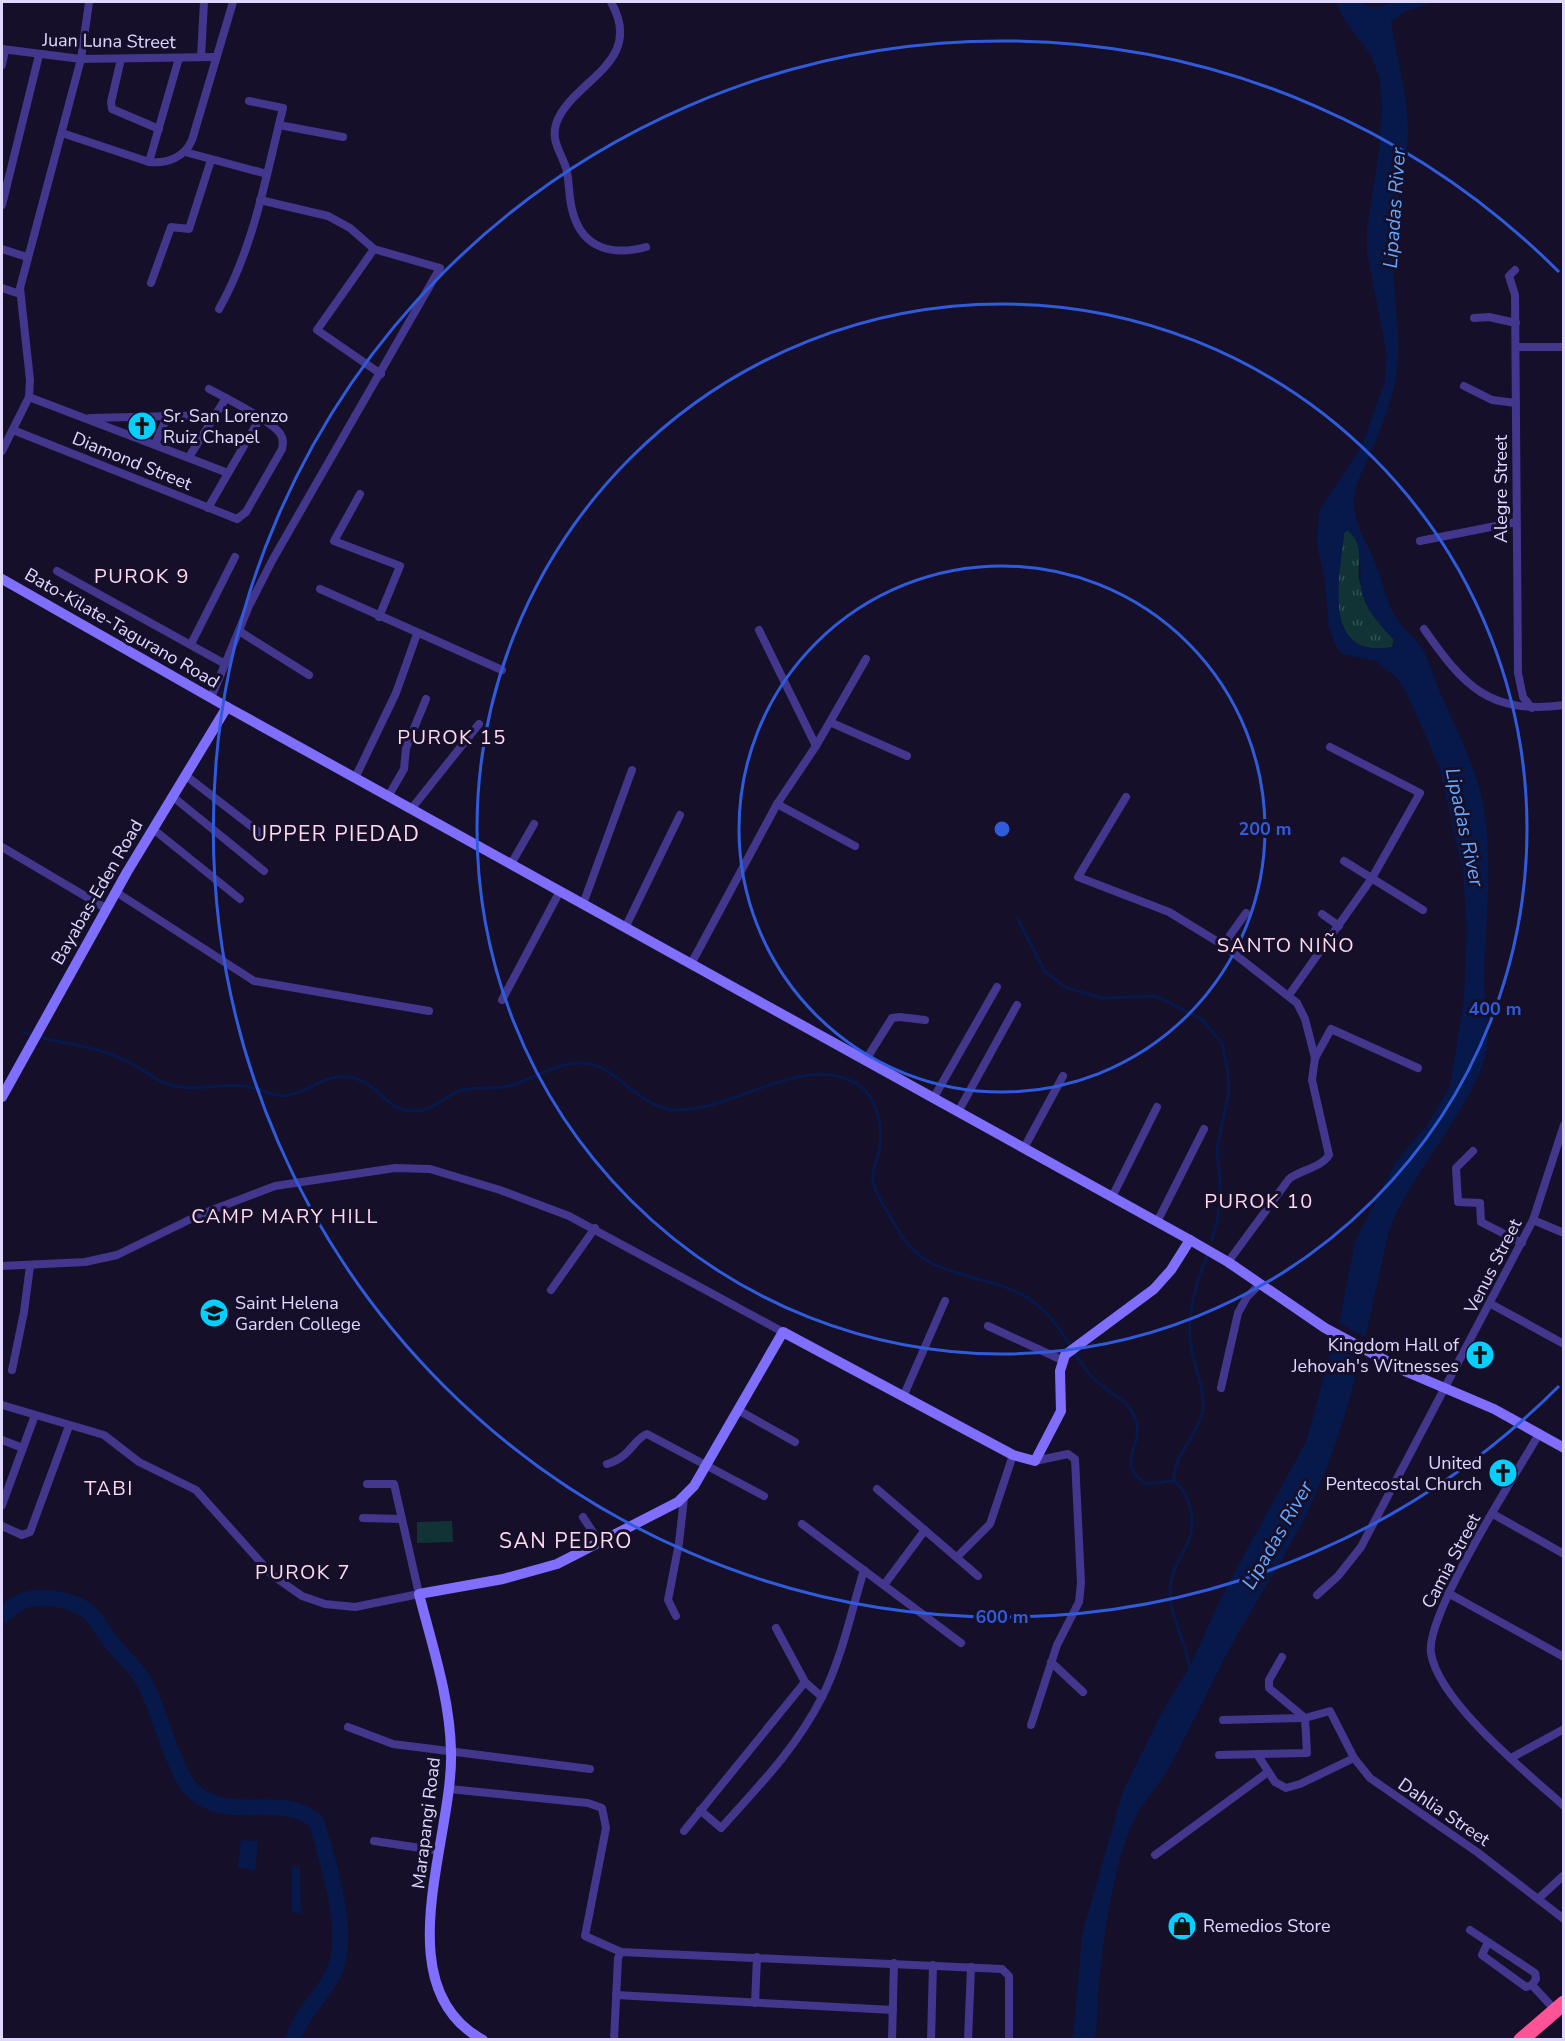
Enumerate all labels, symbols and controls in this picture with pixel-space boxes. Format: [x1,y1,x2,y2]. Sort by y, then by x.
street label: Juan Luna Street [41,28,177,54]
water label: Lipadas River [1377,146,1412,269]
place label: Sr. San Lorenzo Ruiz Chapel [163,404,288,449]
church icon: Sr. San Lorenzo Ruiz Chapel [126,410,158,442]
street label: Diamond Street [69,426,196,496]
street label: Alegre Street [1489,434,1513,543]
street label: Bato-Kilate-Tagurano Road [20,562,224,694]
district label: PUROK 9 [94,563,190,590]
district label: PUROK 15 [397,724,507,751]
water label: Lipadas River [1439,765,1490,890]
street label: Bayabas-Eden Road [46,815,148,969]
text: 200 m [1238,817,1292,841]
centre of rings [992,819,1012,839]
district label: UPPER PIEDAD [252,820,420,848]
district label: SANTO NIÑO [1217,932,1355,959]
text: 400 m [1468,997,1522,1021]
district label: PUROK 10 [1204,1188,1314,1215]
district label: CAMP MARY HILL [191,1203,379,1230]
street label: Venus Street [1458,1214,1528,1319]
place label: Saint Helena Garden College [235,1291,361,1336]
school or university icon: Saint Helena Garden College [198,1297,230,1329]
place label: Kingdom Hall of Jehovah's Witnesses [1291,1333,1460,1378]
church icon: Kingdom Hall of Jehovah's Witnesses [1464,1339,1496,1371]
place label: United Pentecostal Church [1326,1451,1482,1496]
church icon: United Pentecostal Church [1487,1457,1519,1489]
district label: TABI [84,1475,134,1502]
water label: Lipadas River [1236,1475,1320,1594]
street label: Camia Street [1416,1509,1486,1613]
district label: SAN PEDRO [499,1527,633,1555]
district label: PUROK 7 [255,1559,351,1586]
text: 600 m [975,1605,1029,1629]
street label: Marapangi Road [406,1756,446,1890]
street label: Dahlia Street [1393,1772,1495,1852]
shop icon: Remedios Store [1166,1910,1198,1942]
place label: Remedios Store [1203,1914,1331,1938]

